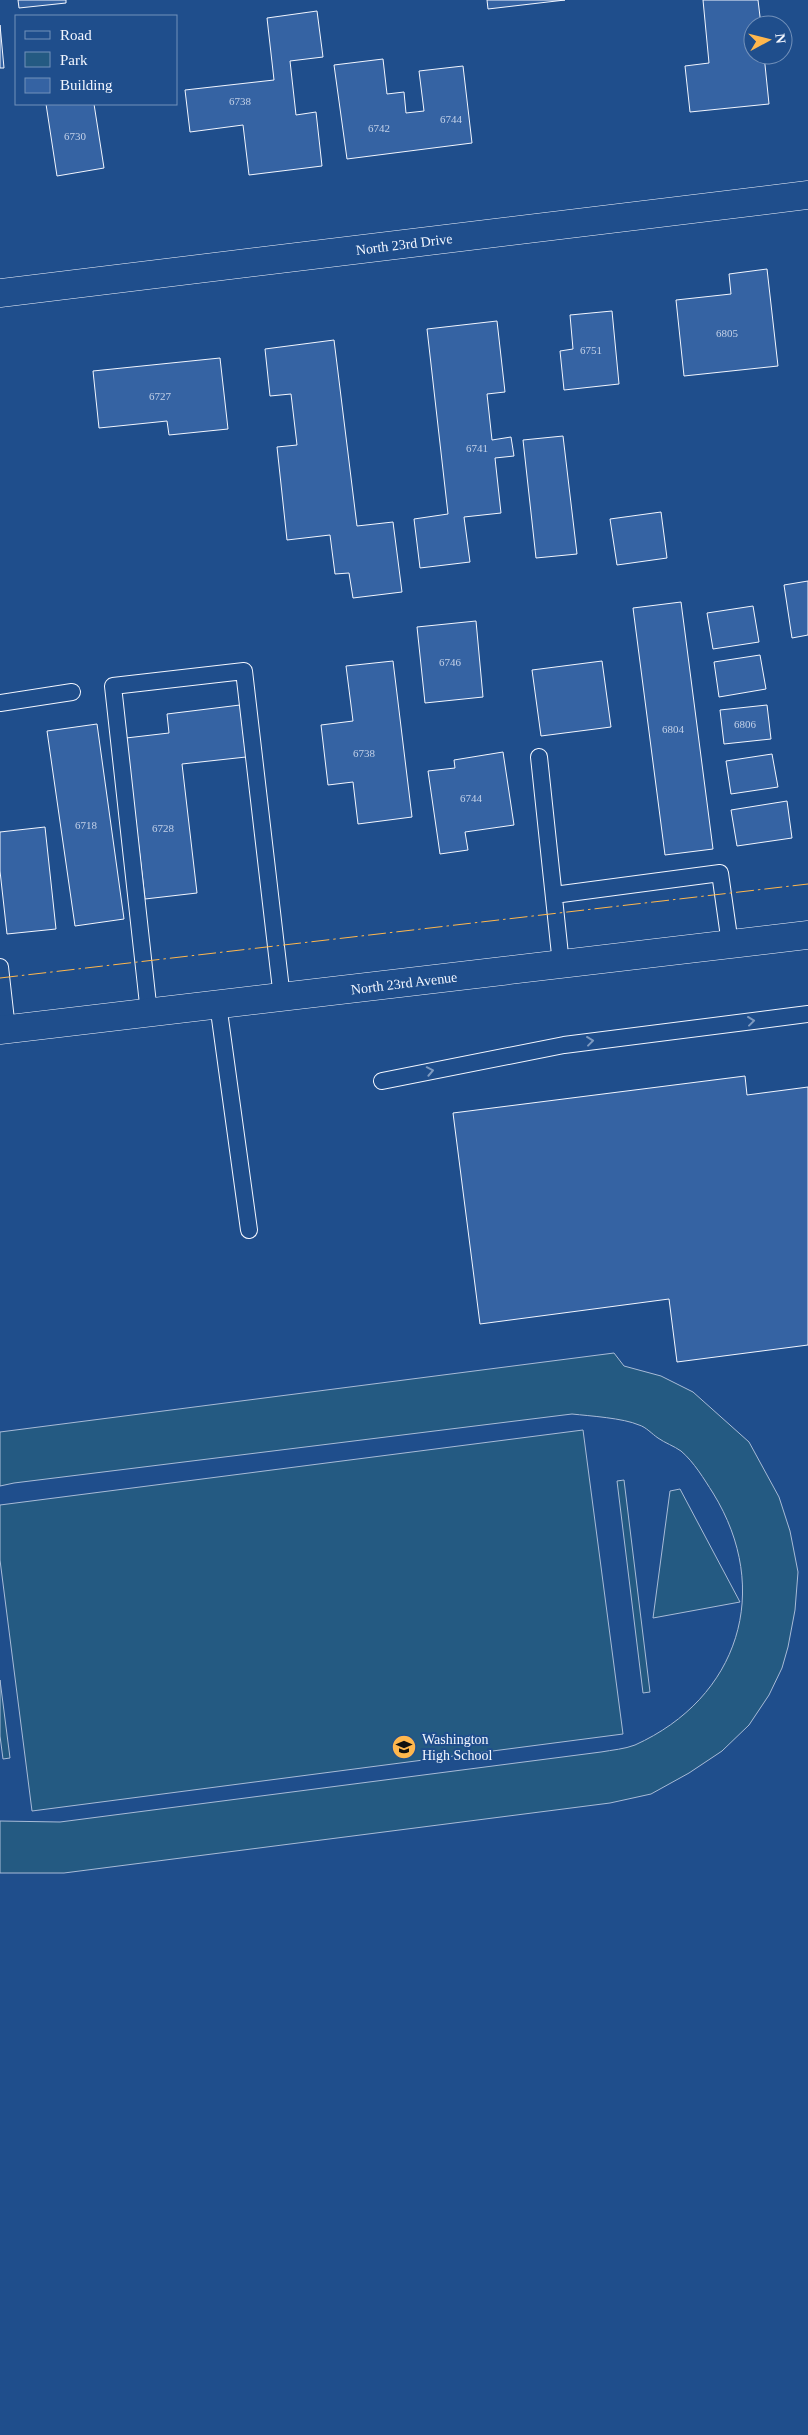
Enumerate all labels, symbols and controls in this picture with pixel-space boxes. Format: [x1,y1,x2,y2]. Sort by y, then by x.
legend [15,15,178,105]
north arrow [743,15,793,65]
text: Road [60,27,92,43]
text: N [772,33,788,44]
text: Park [60,52,88,68]
text: Building [60,77,113,93]
house number: 6738 [229,95,252,107]
house number: 6744 [440,113,463,125]
house number: 6742 [368,122,390,134]
house number: 6730 [64,130,87,142]
street label: North 23rd Drive [355,231,453,258]
house number: 6805 [716,327,739,339]
house number: 6751 [580,344,602,356]
house number: 6727 [149,390,172,402]
house number: 6741 [466,442,488,454]
house number: 6746 [439,656,462,668]
house number: 6806 [734,718,757,730]
house number: 6804 [662,723,685,735]
house number: 6738 [353,747,376,759]
house number: 6744 [460,792,483,804]
house number: 6718 [75,819,98,831]
house number: 6728 [152,822,175,834]
street label: North 23rd Avenue [350,970,458,997]
one-way arrow [747,1016,755,1027]
one-way arrow [586,1036,594,1047]
one-way arrow [426,1067,434,1077]
place label: Washington High School [422,1732,493,1763]
school or university icon: Washington High School [391,1734,417,1760]

